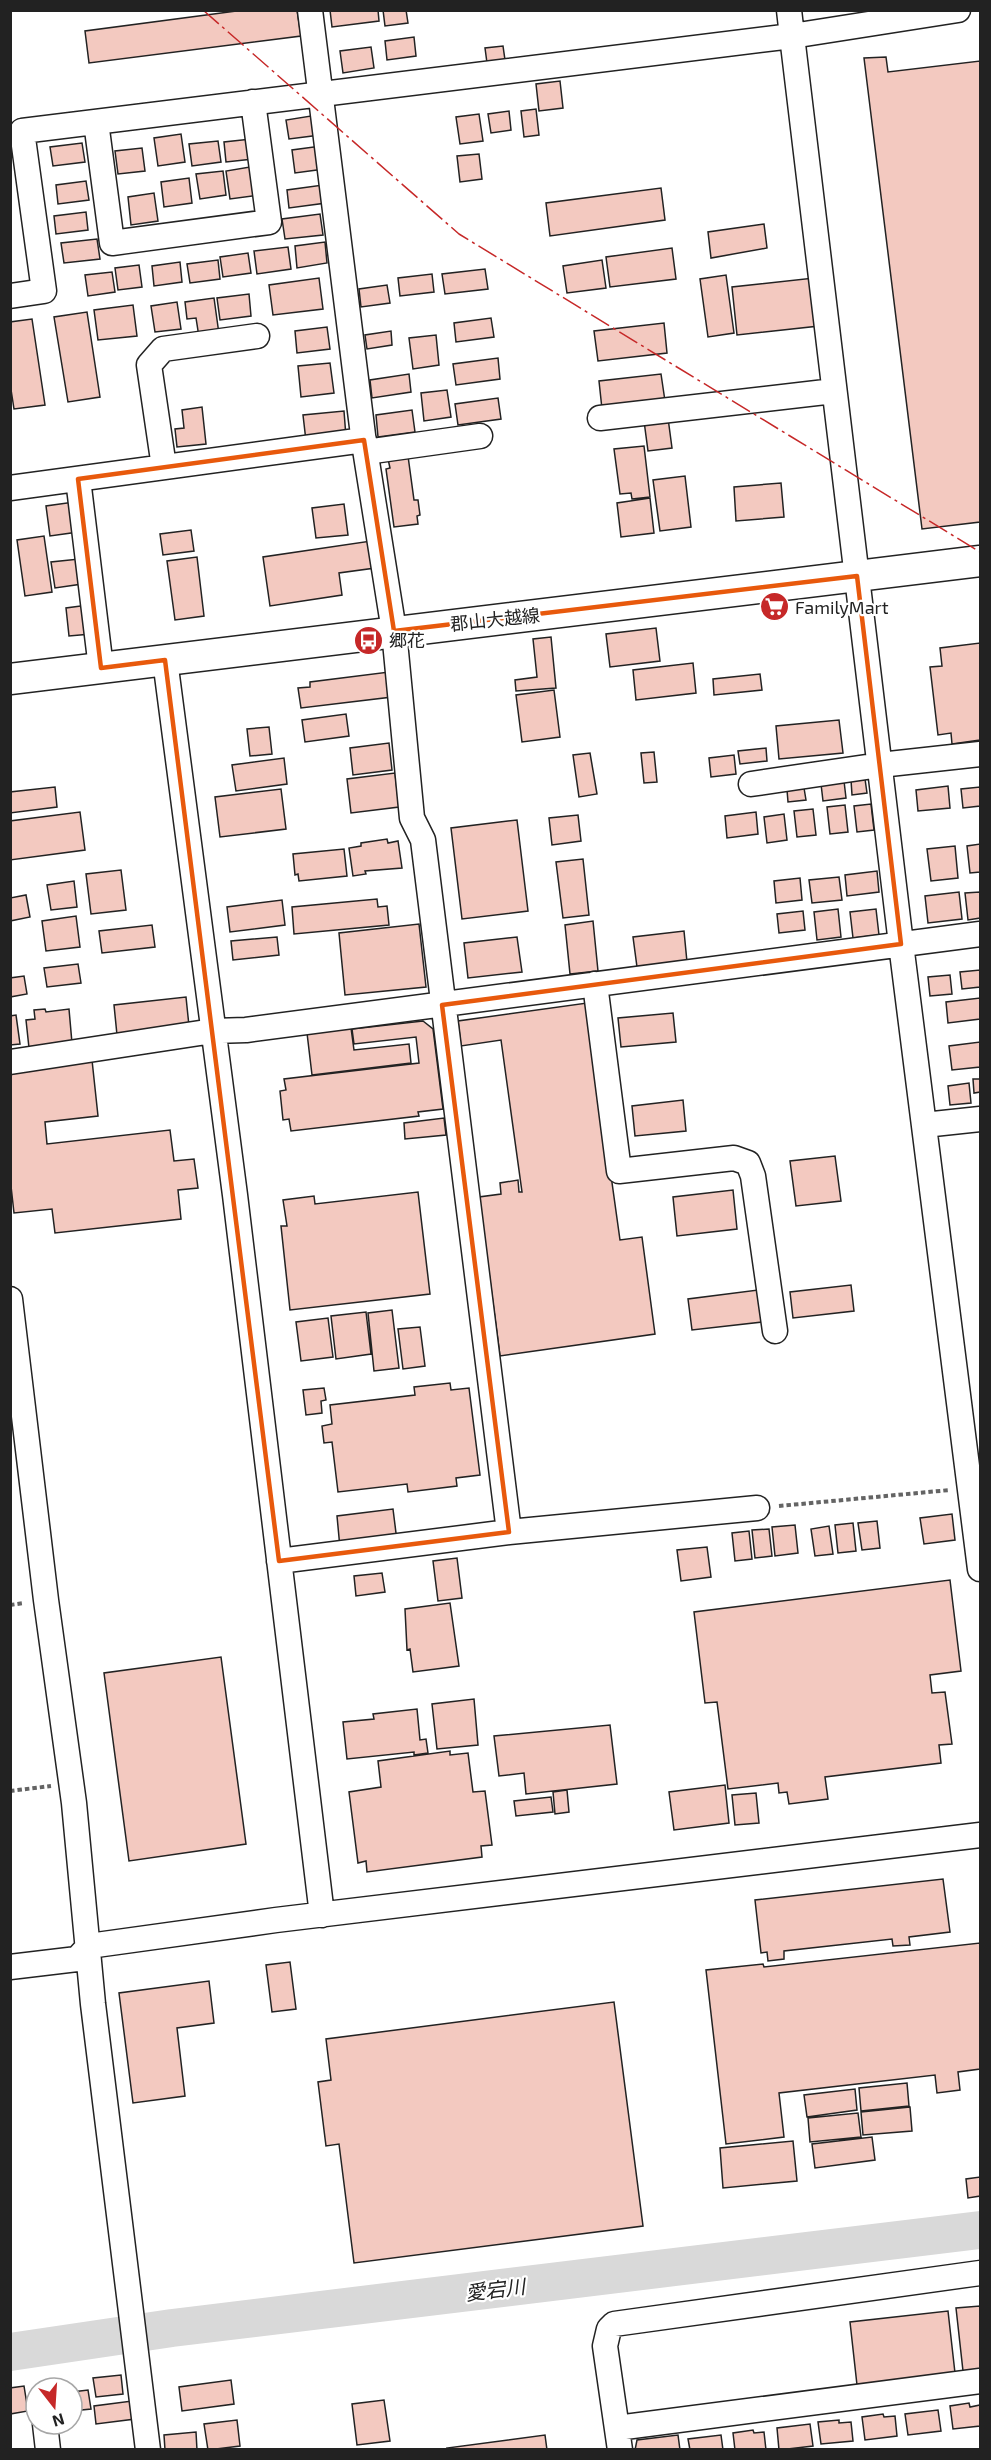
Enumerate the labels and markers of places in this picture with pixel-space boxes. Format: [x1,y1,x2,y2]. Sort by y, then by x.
supermarket icon: FamilyMart [758,591,790,623]
place label: FamilyMart [795,596,889,618]
bus stop icon: 郷花 [352,624,384,656]
place label: 郷花 [389,629,425,651]

